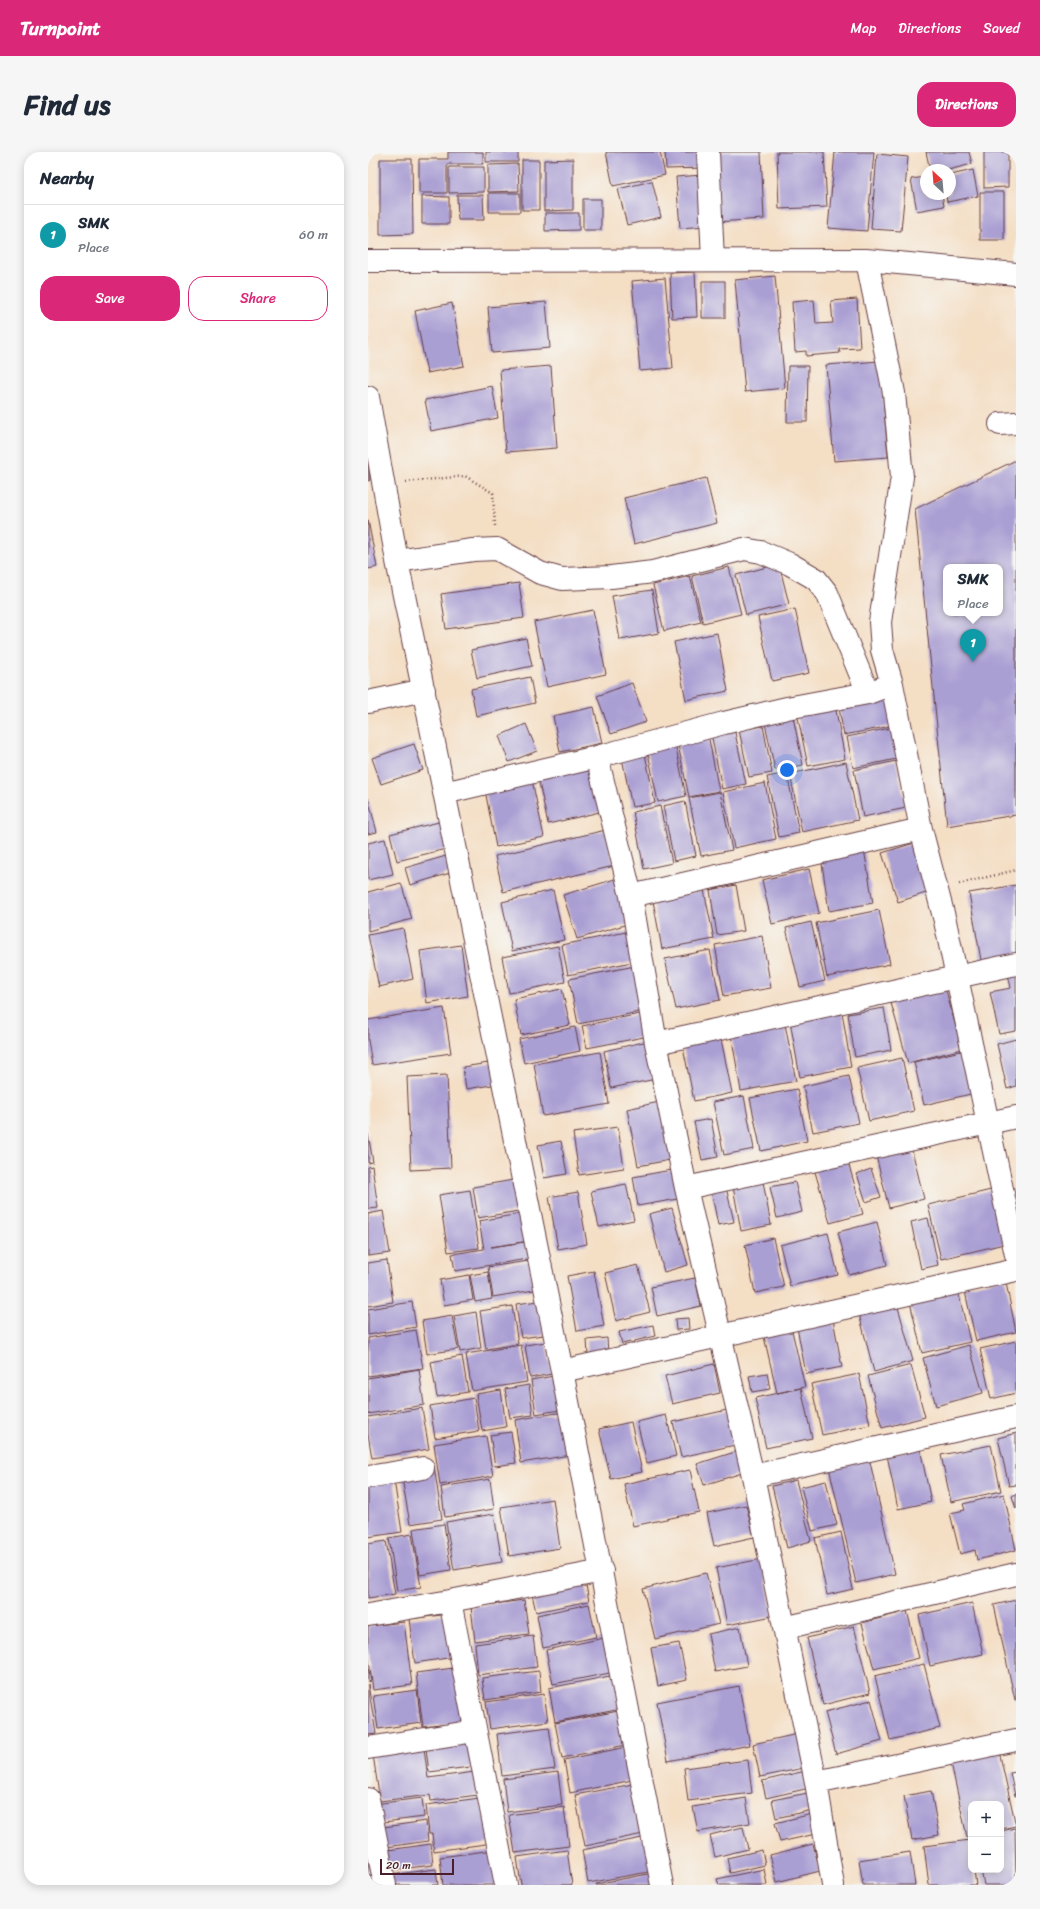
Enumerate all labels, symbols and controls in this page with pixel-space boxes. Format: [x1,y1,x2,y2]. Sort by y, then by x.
text: Turnpoint [20,12,101,45]
text: Map [850,16,876,41]
text: Directions [898,16,961,41]
text: Saved [983,16,1020,41]
text: Find us [24,80,111,129]
button: Directions [917,82,1016,127]
text: Nearby [40,163,94,193]
north arrow [920,164,956,200]
text: SMK [78,210,109,236]
text: 1 [50,223,56,246]
text: 60 m [299,223,328,246]
text: Place [78,236,109,259]
button: Save [40,276,180,321]
button: Share [188,276,328,321]
popup [943,564,1003,616]
text: SMK [957,566,989,592]
text: Place [957,592,989,615]
pin: 1 [960,629,986,662]
your location [777,760,797,780]
map controls [968,1801,1004,1873]
button: + [968,1801,1004,1837]
button: − [968,1837,1004,1873]
text: 20 m [386,1856,411,1875]
scale bar [380,1857,454,1876]

